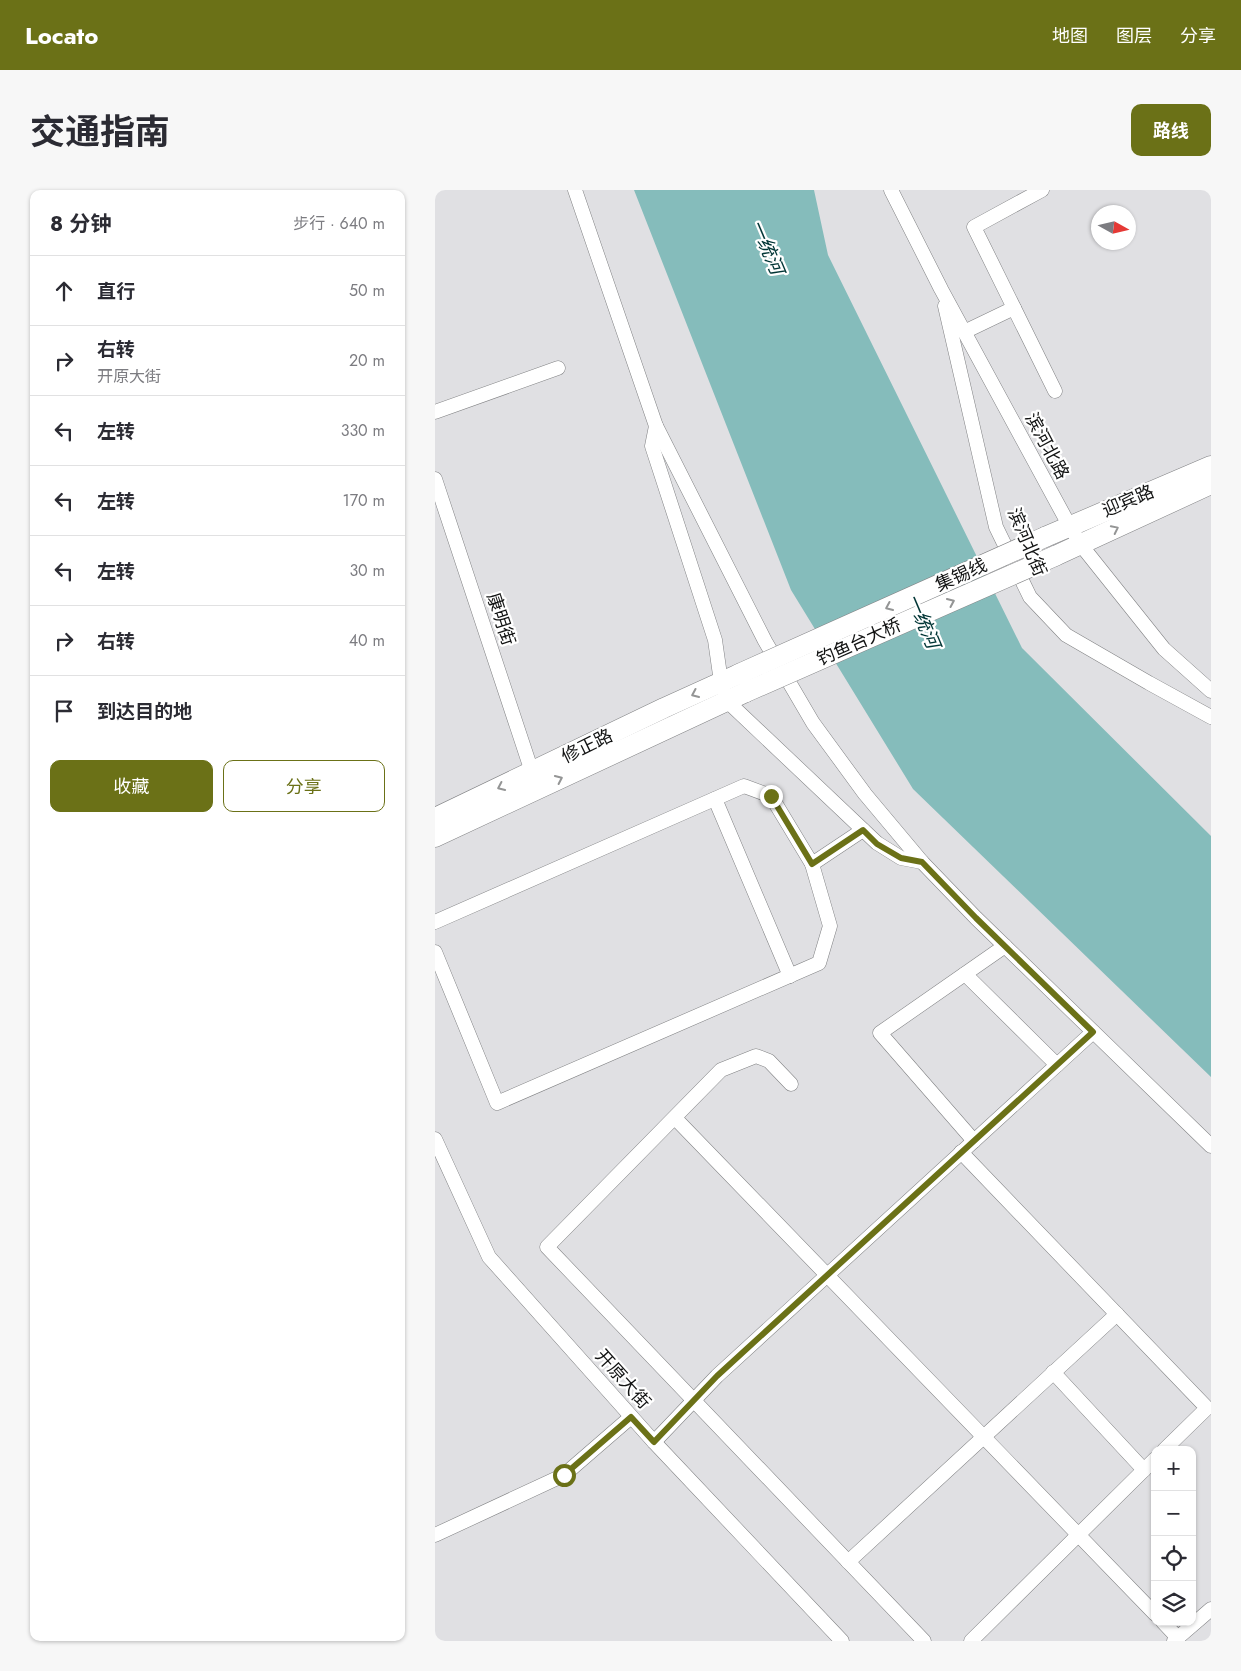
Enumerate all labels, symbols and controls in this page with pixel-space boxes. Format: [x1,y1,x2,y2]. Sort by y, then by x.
text: Locato [25,18,98,53]
text: 地图 [1052,23,1088,49]
text: 图层 [1116,23,1152,49]
text: 分享 [1180,23,1216,49]
button: 路线 [1131,104,1211,156]
text: 交通指南 [30,107,170,157]
north arrow [1091,205,1136,250]
text: 8 分钟 [50,209,111,239]
text: 步行 · 640 m [293,212,385,235]
water label: 一统河 [743,215,792,282]
icon: ahead [50,277,78,305]
text: 直行 [97,278,135,305]
text: 50 m [349,279,385,302]
text: 右转 [97,336,135,363]
icon: right [50,347,78,375]
text: 20 m [349,349,385,372]
text: 开原大街 [97,365,161,388]
street label: 滨河北路 [1019,408,1075,484]
icon: left [50,417,78,445]
text: 左转 [97,418,135,445]
text: 330 m [341,419,385,442]
street label: 迎宾路 [1098,478,1158,524]
icon: left [50,487,78,515]
text: 左转 [97,488,135,515]
text: 170 m [343,489,385,512]
street label: 滨河北街 [1001,504,1053,580]
one-way arrow [1110,525,1119,535]
street label: 集锡线 [931,552,991,598]
icon: left [50,557,78,585]
text: 左转 [97,558,135,585]
text: 30 m [349,559,385,582]
street label: 康明街 [480,589,522,649]
water label: 一统河 [899,589,948,656]
one-way arrow [946,598,955,608]
one-way arrow [885,601,894,611]
street label: 钓鱼台大桥 [813,612,905,672]
icon: right [50,627,78,655]
text: 右转 [97,628,135,655]
text: 40 m [349,629,385,652]
one-way arrow [691,688,700,698]
icon: arrive [50,697,78,725]
text: 到达目的地 [97,698,192,725]
street label: 修正路 [557,722,617,770]
button: 收藏 [50,760,213,812]
button: 分享 [223,760,385,812]
one-way arrow [553,776,562,786]
one-way arrow [497,781,506,791]
route end [760,785,783,808]
street label: 开原大街 [589,1344,657,1414]
map controls [1151,1446,1196,1626]
button: + [1151,1446,1196,1491]
route start [553,1464,576,1487]
button: − [1151,1491,1196,1536]
button: locate [1151,1536,1196,1581]
button: layers [1151,1581,1196,1626]

